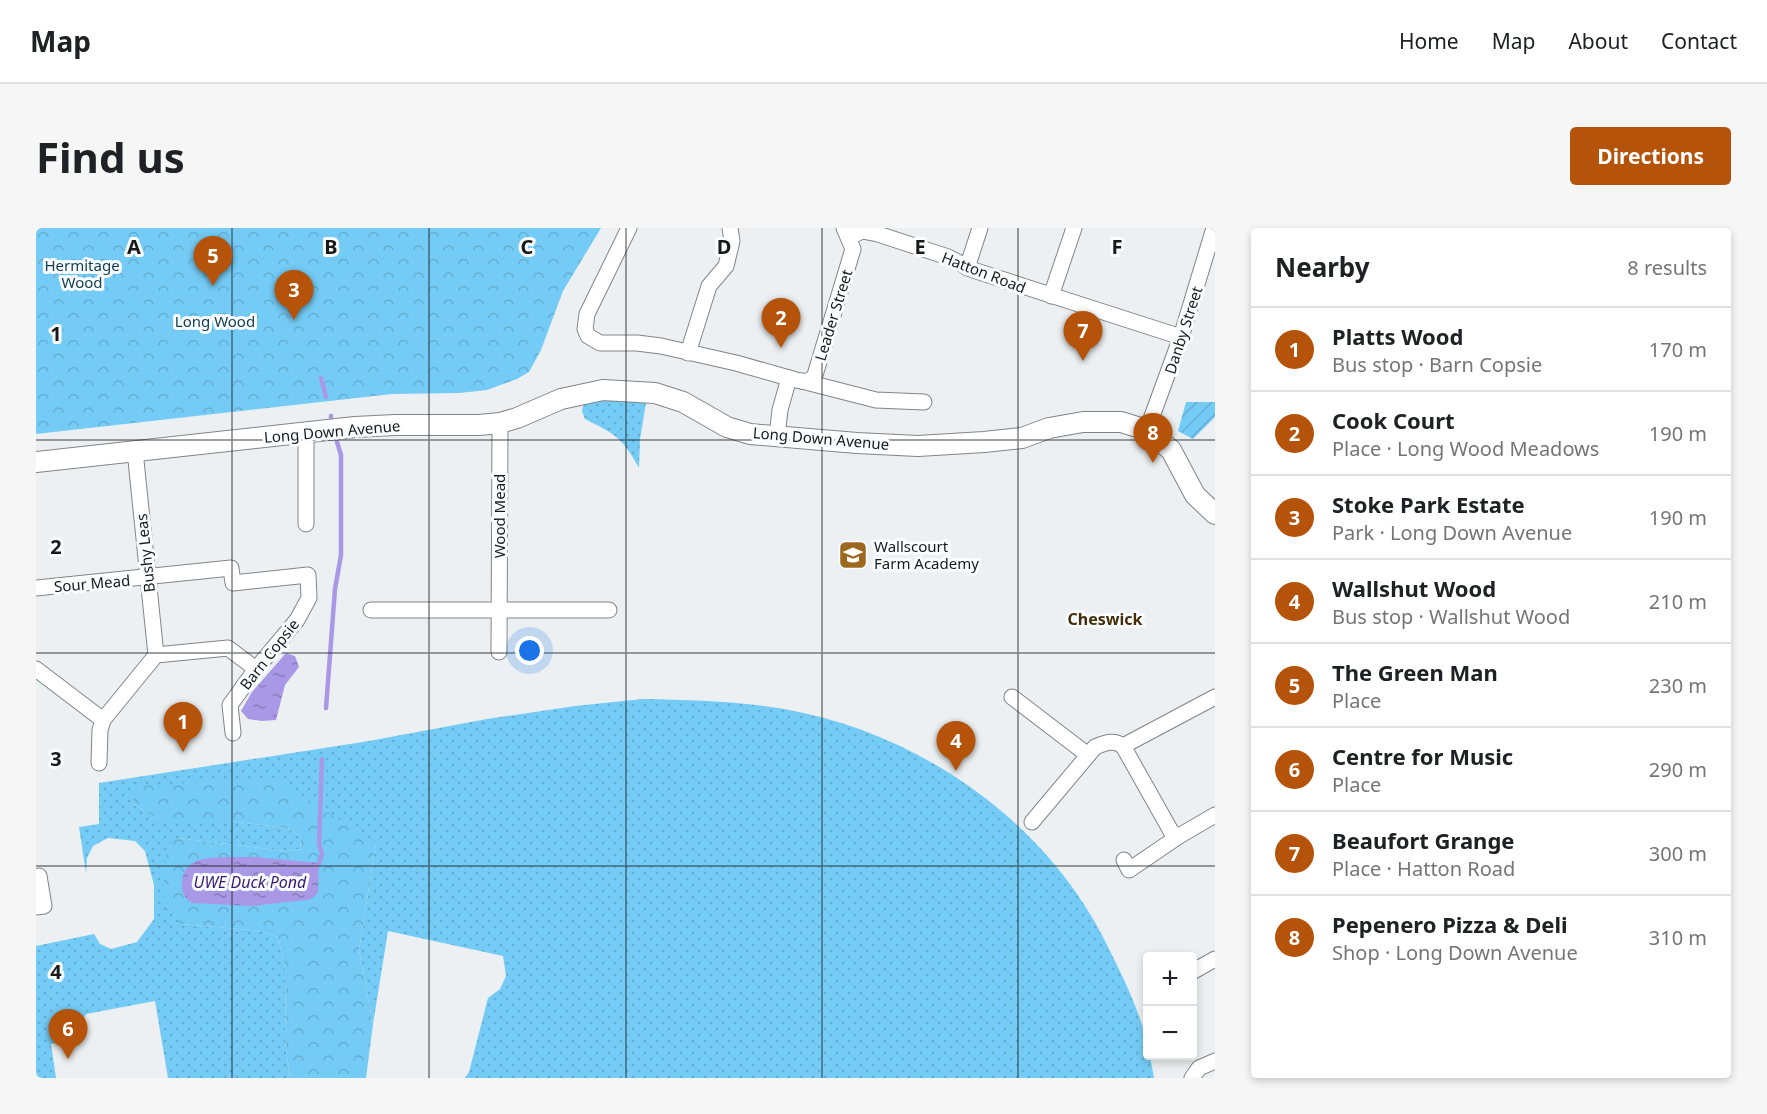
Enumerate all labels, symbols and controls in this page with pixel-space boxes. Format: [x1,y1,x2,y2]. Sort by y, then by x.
text: Map [30,22,91,60]
text: Home [1399,27,1459,55]
text: Map [1492,27,1535,55]
text: About [1568,27,1628,55]
text: Contact [1661,27,1737,55]
button: Directions [1570,127,1731,185]
text: Find us [36,128,185,185]
text: A [127,233,141,260]
text: B [324,233,338,260]
text: C [521,233,534,260]
text: D [717,233,731,260]
text: E [914,233,926,260]
text: F [1112,233,1122,260]
pin: 5 [194,236,232,286]
street label: Hatton Road [939,247,1029,297]
text: Nearby [1275,249,1370,285]
text: 8 results [1627,254,1707,281]
park label: Hermitage Wood [44,255,120,292]
street label: Leader Street [810,266,857,363]
pin: 3 [274,270,314,320]
street label: Danby Street [1159,283,1207,376]
pin: 2 [762,298,800,348]
park label: Long Wood [175,311,255,331]
pin: 7 [1064,312,1102,361]
text: 1 [50,320,62,347]
text: Platts Wood [1332,321,1464,351]
text: 1 [1289,336,1300,363]
text: 170 m [1649,336,1707,363]
text: Bus stop · Barn Copsie [1332,351,1542,378]
text: Cook Court [1332,405,1455,435]
pin: 8 [1134,414,1172,463]
street label: Long Down Avenue [263,415,401,447]
text: 2 [1289,420,1300,447]
text: 190 m [1649,420,1707,447]
street label: Long Down Avenue [752,422,890,454]
text: Place · Long Wood Meadows [1332,435,1599,462]
street label: Wood Mead [489,474,509,558]
text: Stoke Park Estate [1332,489,1525,519]
text: 3 [1289,504,1300,531]
text: 190 m [1649,504,1707,531]
street label: Bushy Leas [131,513,159,593]
text: Park · Long Down Avenue [1332,519,1572,546]
text: 2 [50,533,62,560]
place label: Wallscourt Farm Academy [874,536,979,573]
school or university icon: Wallscourt Farm Academy [837,539,869,571]
street label: Sour Mead [53,570,131,596]
text: Wallshut Wood [1332,573,1496,603]
text: 4 [1289,588,1300,615]
text: 210 m [1649,588,1707,615]
text: Bus stop · Wallshut Wood [1332,603,1570,630]
district label: Cheswick [1068,608,1143,630]
street label: Barn Copsie [235,614,303,694]
your location [515,636,544,665]
text: The Green Man [1332,657,1498,687]
text: 5 [1289,672,1300,699]
text: 230 m [1649,672,1707,699]
text: Place [1332,687,1381,714]
pin: 1 [164,702,202,752]
pin: 4 [936,722,976,771]
text: Centre for Music [1332,741,1513,771]
text: 3 [50,745,62,772]
text: 6 [1289,756,1300,783]
text: 290 m [1649,756,1707,783]
text: Place [1332,771,1381,798]
text: Beaufort Grange [1332,825,1514,855]
text: 7 [1289,840,1300,867]
text: 300 m [1649,840,1707,867]
text: Place · Hatton Road [1332,855,1515,882]
water label: UWE Duck Pond [194,871,307,893]
text: Pepenero Pizza & Deli [1332,909,1568,939]
text: 8 [1289,924,1300,951]
text: 310 m [1649,924,1707,951]
text: Shop · Long Down Avenue [1332,939,1578,966]
map controls [1143,952,1197,1060]
button: + [1143,952,1197,1006]
text: 4 [50,958,62,985]
button: − [1143,1006,1197,1060]
pin: 6 [48,1010,87,1059]

